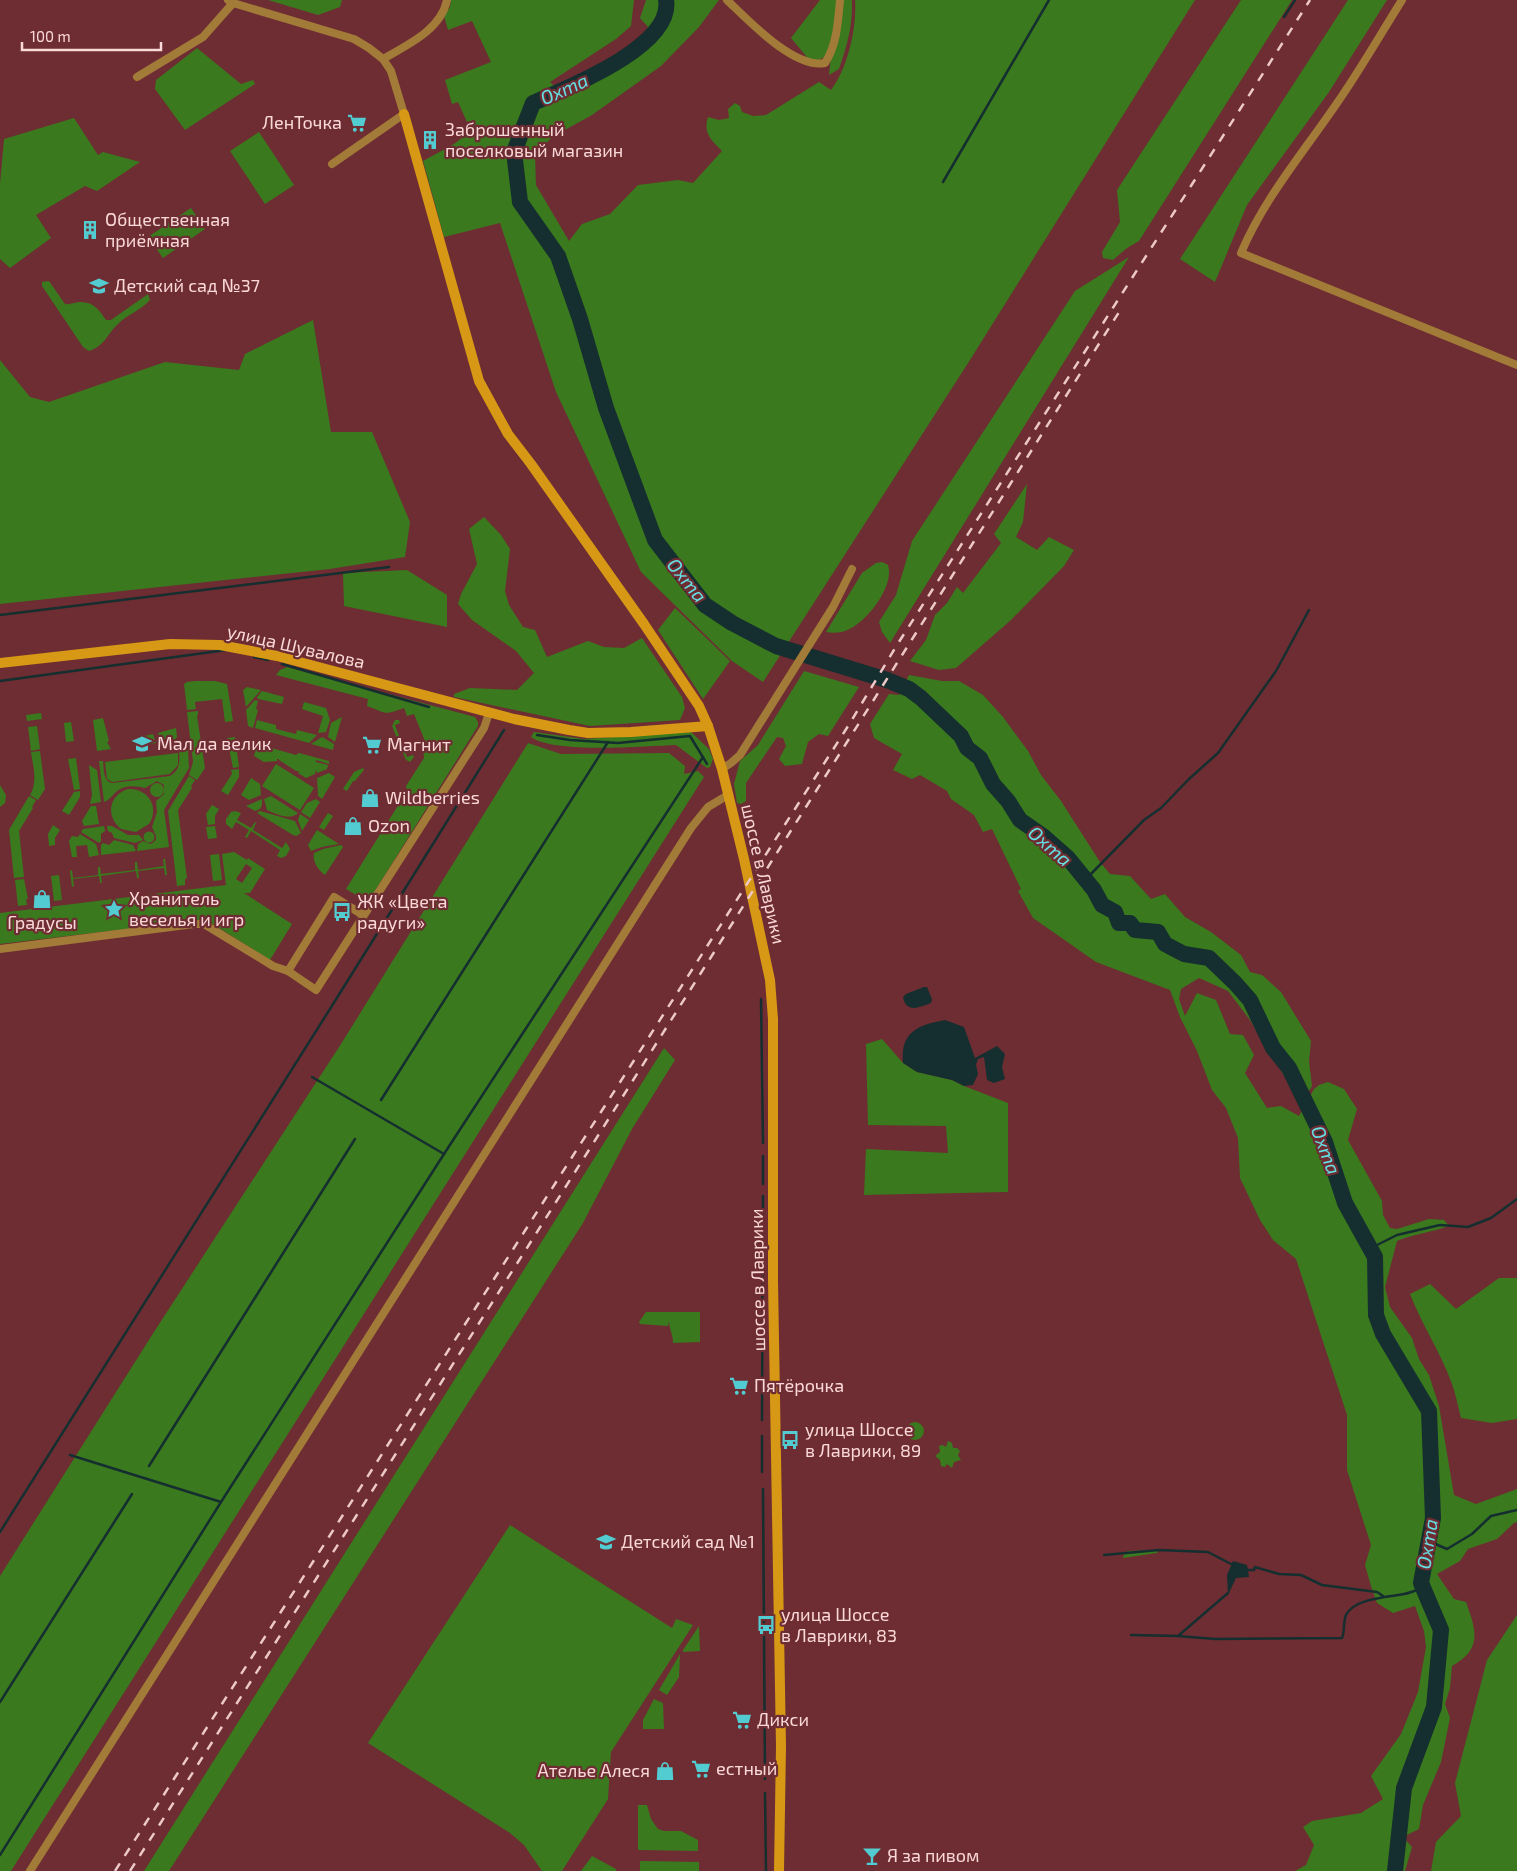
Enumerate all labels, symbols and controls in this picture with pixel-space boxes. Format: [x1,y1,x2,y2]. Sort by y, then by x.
scale bar [22,20,161,52]
text: 100 m [30,27,71,45]
water label: Охта [536,68,591,109]
place label: ЛенТочка [262,111,342,133]
supermarket icon: ЛенТочка [346,112,368,134]
place label: Заброшенный поселковый магазин [445,118,623,161]
building icon: Заброшенный поселковый магазин [419,129,441,151]
place label: Общественная приёмная [105,208,230,251]
building icon: Общественная приёмная [79,219,101,241]
place label: Детский сад №37 [114,274,260,296]
school or university icon: Детский сад №37 [88,275,110,297]
water label: Охта [663,553,712,606]
street label: улица Шувалова [225,619,367,673]
place label: Мал да велик [157,732,272,754]
school or university icon: Мал да велик [131,733,153,755]
place label: Магнит [387,733,451,755]
supermarket icon: Магнит [361,734,383,756]
place label: Wildberries [385,786,480,808]
shop icon: Wildberries [359,787,381,809]
street label: шоссе в Лаврики [737,802,791,946]
place label: Ozon [368,814,410,836]
shop icon: Ozon [342,815,364,837]
water label: Охта [1024,820,1077,871]
place label: Хранитель веселья и игр [129,887,244,930]
shop icon: Градусы [31,888,53,910]
place label: ЖК «Цвета радуги» [357,890,447,933]
place icon: Хранитель веселья и игр [103,898,125,920]
bus stop icon: ЖК «Цвета радуги» [331,901,353,923]
place label: Градусы [7,911,77,933]
water label: Охта [1307,1122,1346,1177]
street label: шоссе в Лаврики [745,1208,769,1352]
place label: Пятёрочка [754,1374,844,1396]
supermarket icon: Пятёрочка [728,1375,750,1397]
place label: улица Шоссе в Лаврики, 89 [805,1418,921,1461]
bus stop icon: улица Шоссе в Лаврики, 89 [779,1429,801,1451]
water label: Охта [1411,1517,1442,1571]
place label: Детский сад №1 [621,1530,755,1552]
school or university icon: Детский сад №1 [595,1531,617,1553]
place label: улица Шоссе в Лаврики, 83 [781,1603,897,1646]
bus stop icon: улица Шоссе в Лаврики, 83 [755,1614,777,1636]
place label: Дикси [757,1708,809,1730]
supermarket icon: Дикси [731,1709,753,1731]
place label: естный [716,1757,777,1779]
supermarket icon: естный [690,1758,712,1780]
place label: Ателье Алеся [538,1759,650,1781]
shop icon: Ателье Алеся [654,1760,676,1782]
place label: Я за пивом [887,1844,980,1866]
bar icon: Я за пивом [861,1845,883,1867]

